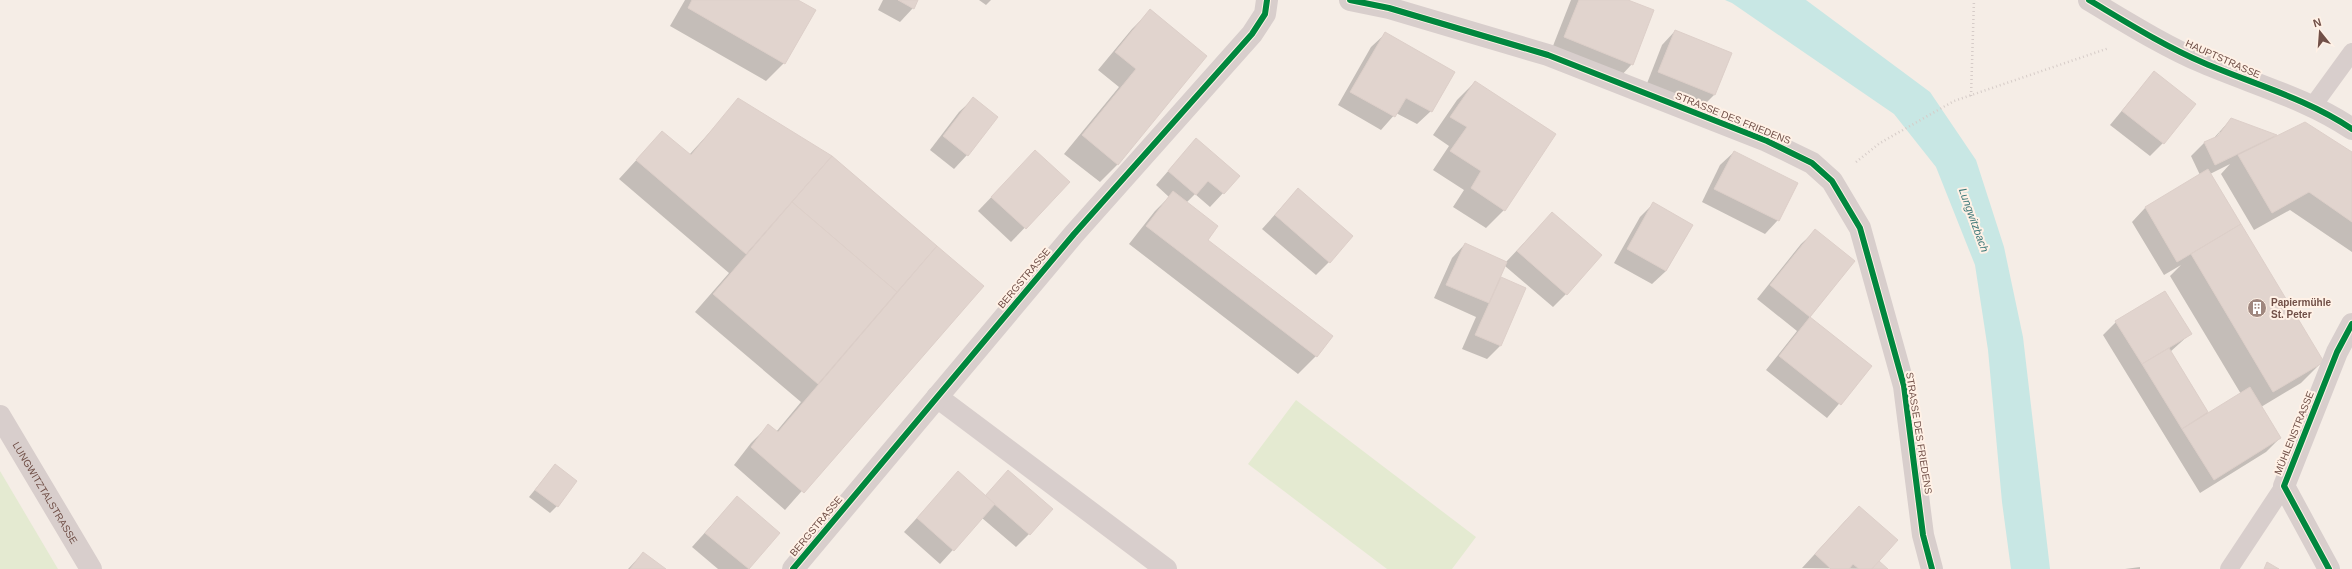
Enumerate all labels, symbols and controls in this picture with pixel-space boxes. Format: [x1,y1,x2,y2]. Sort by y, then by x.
north arrow [2300,12,2340,52]
text: N [2312,16,2323,29]
street label: HAUPTSTRASSE [2184,38,2262,81]
street label: STRASSE DES FRIEDENS [1674,90,1793,146]
water label: Lungwitzbach [1957,186,1991,254]
street label: BERGSTRASSE [996,245,1053,310]
building icon: Papiermühle St. Peter [2246,297,2268,319]
place label: Papiermühle St. Peter [2271,297,2331,320]
street label: STRASSE DES FRIEDENS [1904,371,1934,495]
street label: MÜHLENSTRASSE [2272,389,2316,476]
street label: LUNGWITZTALSTRASSE [11,440,80,546]
street label: BERGSTRASSE [788,493,845,558]

